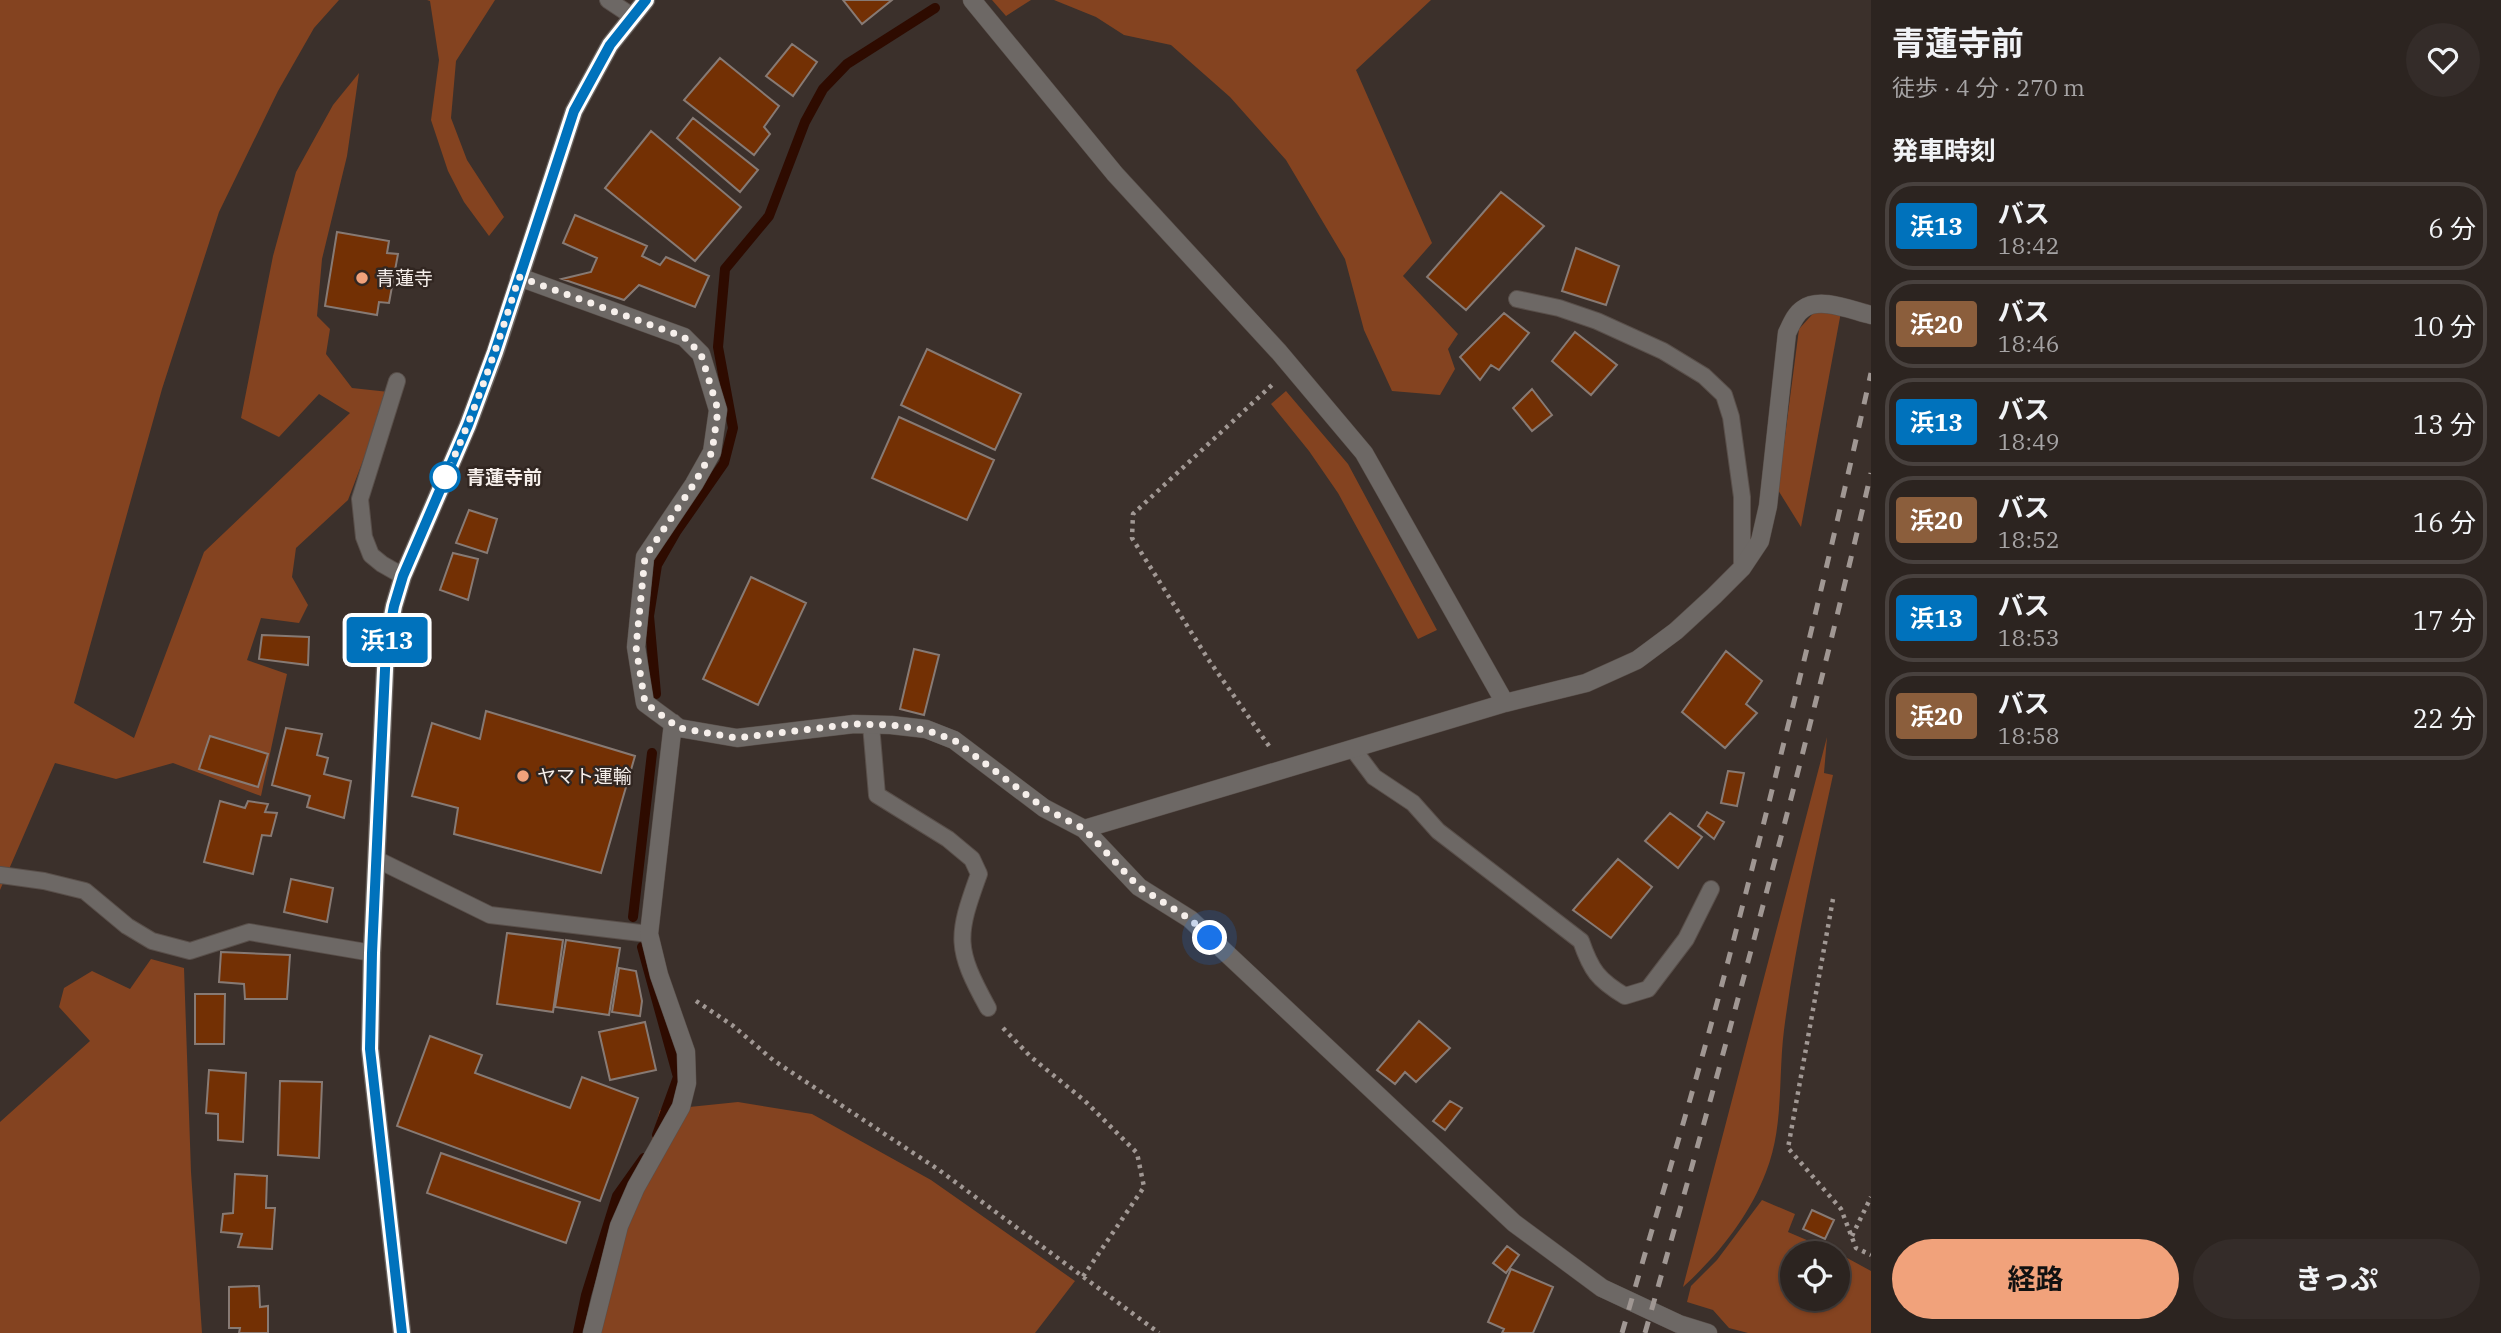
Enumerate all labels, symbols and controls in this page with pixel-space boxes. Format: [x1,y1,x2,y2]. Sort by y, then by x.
text: 青蓮寺前 [1892,21,2024,64]
button: heart [2406,23,2480,97]
text: 徒歩 · 4 分 · 270 m [1892,72,2085,102]
text: 発車時刻 [1892,133,1996,167]
text: バス [1998,196,2050,230]
text: 浜13 [1910,210,1963,242]
text: 6 分 [2428,211,2476,245]
text: 18:42 [1998,230,2060,260]
place label: 青蓮寺 [376,266,433,290]
marker: 青蓮寺 [354,270,370,286]
text: バス [1998,294,2050,328]
text: 浜20 [1910,308,1963,340]
text: 10 分 [2413,309,2476,343]
text: 18:46 [1998,328,2060,358]
text: バス [1998,392,2050,426]
text: 浜13 [1910,406,1963,438]
text: 13 分 [2413,407,2476,441]
text: 18:49 [1998,426,2060,456]
marker: 青蓮寺前 [430,462,460,492]
place label: 青蓮寺前 [466,465,542,489]
text: バス [1998,490,2050,524]
text: 浜20 [1910,504,1963,536]
text: 16 分 [2413,505,2476,539]
text: 18:52 [1998,524,2060,554]
text: バス [1998,588,2050,622]
text: 浜13 [1910,602,1963,634]
text: 17 分 [2413,603,2476,637]
line badge: 浜13 [347,617,427,663]
text: 18:53 [1998,622,2060,652]
text: 浜13 [361,624,413,656]
text: バス [1998,686,2050,720]
text: 浜20 [1910,700,1963,732]
text: 22 分 [2413,701,2476,735]
text: 18:58 [1998,720,2060,750]
place label: ヤマト運輸 [537,764,632,788]
marker: ヤマト運輸 [515,768,531,784]
your location [1192,920,1227,955]
button: 経路 [1892,1239,2179,1319]
button: きっぷ [2193,1239,2480,1319]
map controls [1780,1241,1850,1311]
button: locate [1780,1241,1850,1311]

